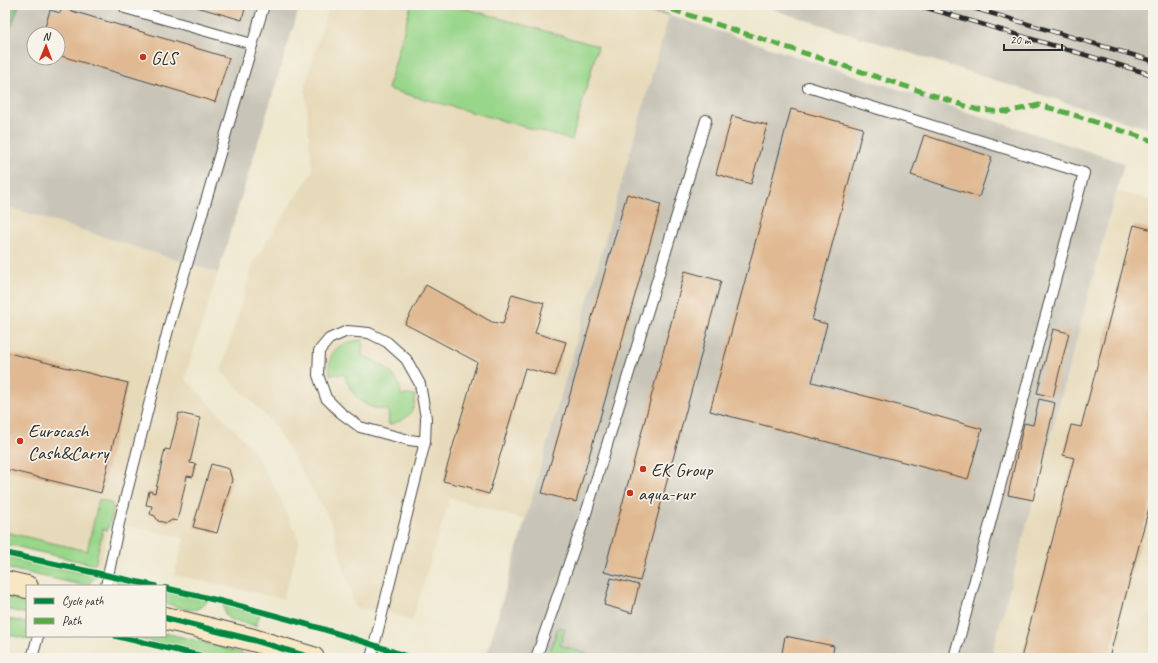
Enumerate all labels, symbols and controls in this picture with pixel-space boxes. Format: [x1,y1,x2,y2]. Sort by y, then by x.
north arrow [26,26,66,66]
scale bar [1004,26,1062,52]
text: N [43,29,52,43]
text: 20 m [1010,32,1032,48]
place label: GLS [151,46,179,70]
marker: GLS [138,52,148,62]
place label: Eurocash Cash&Carry [28,419,110,465]
marker: Eurocash Cash&Carry [15,436,25,446]
place label: EK Group [651,458,714,482]
marker: EK Group [638,464,648,474]
place label: aqua-rur [638,482,696,506]
marker: aqua-rur [625,488,635,498]
legend [26,585,166,637]
text: Cycle path [62,593,104,609]
text: Path [62,613,82,629]

